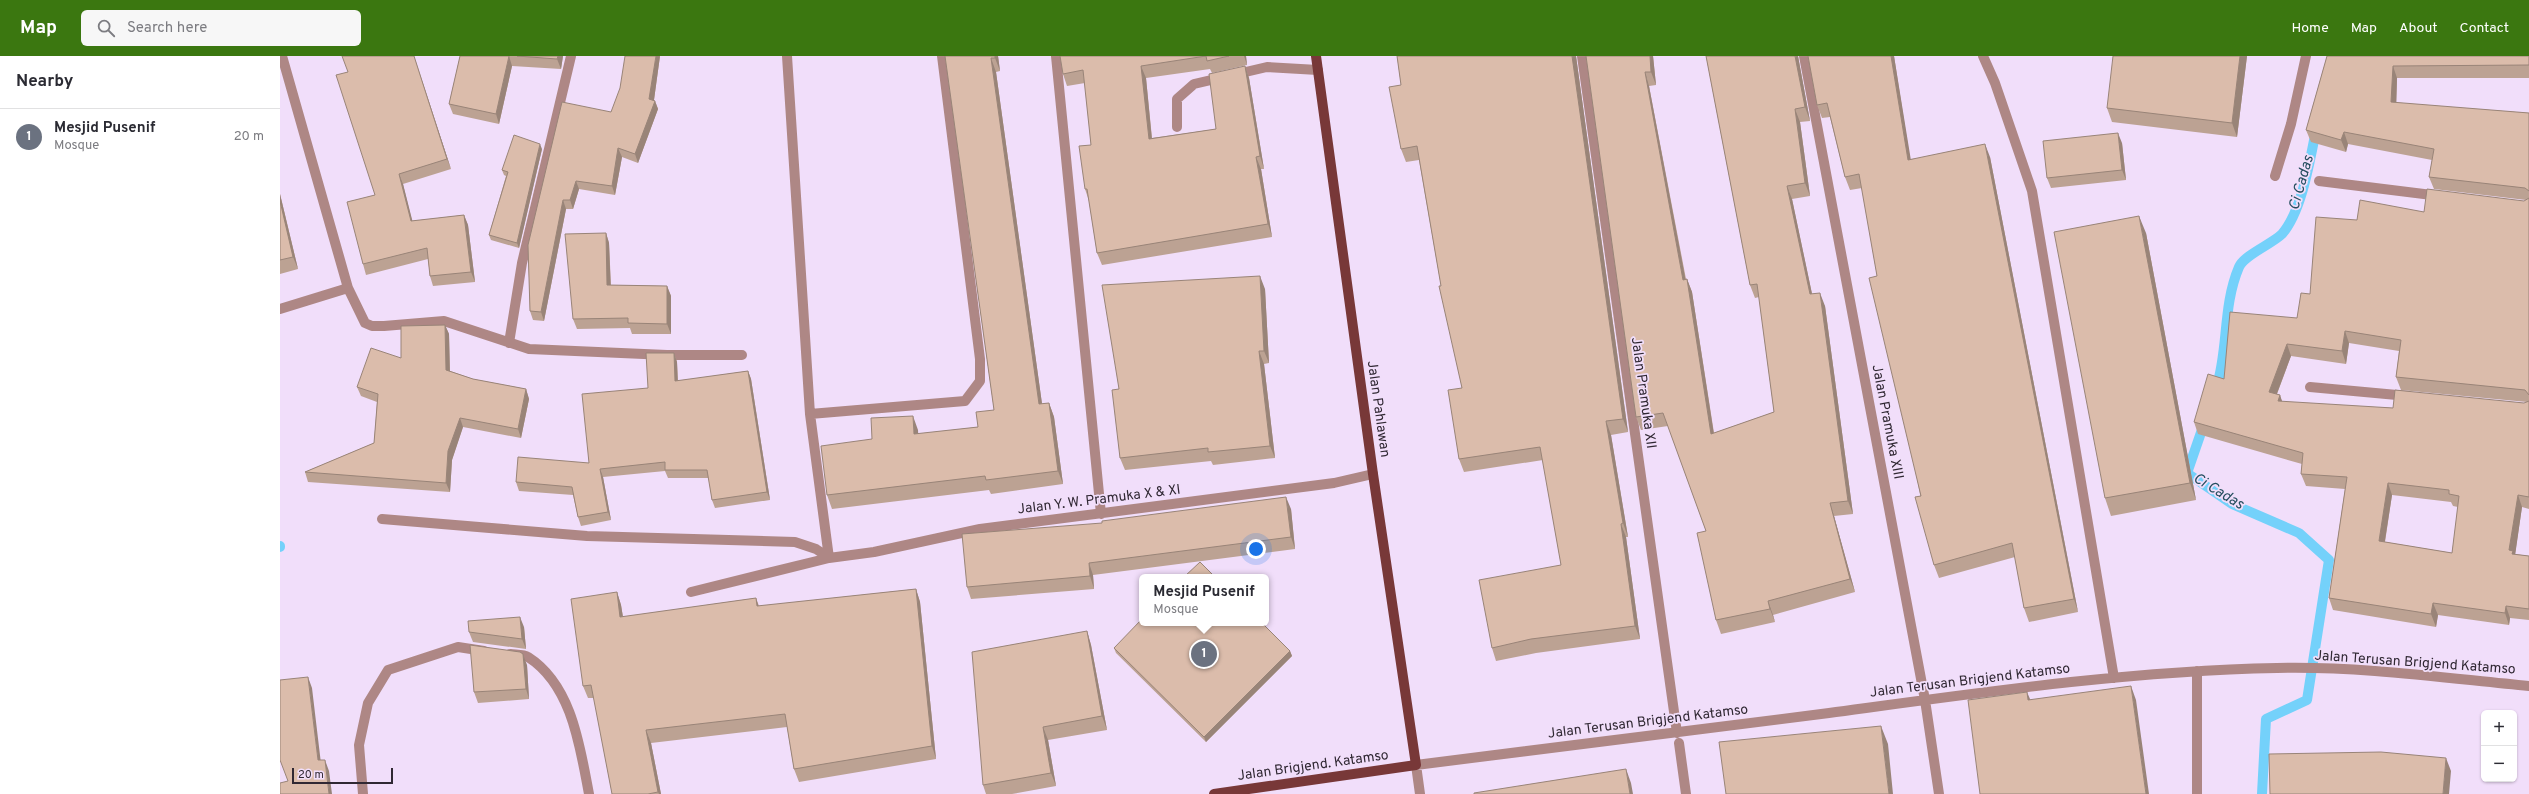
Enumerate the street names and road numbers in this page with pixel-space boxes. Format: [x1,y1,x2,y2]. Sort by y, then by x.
street label: Jalan Pramuka XII [1627,336,1659,450]
street label: Jalan Pahlawan [1363,360,1393,458]
street label: Jalan Pramuka XIII [1868,363,1906,481]
street label: Jalan Y. W. Pramuka X & XI [1017,482,1181,518]
street label: Jalan Terusan Brigjend Katamso [2314,647,2516,679]
street label: Jalan Terusan Brigjend Katamso [1869,660,2071,702]
street label: Jalan Terusan Brigjend Katamso [1547,701,1749,743]
street label: Jalan Brigjend. Katamso [1236,747,1390,785]

